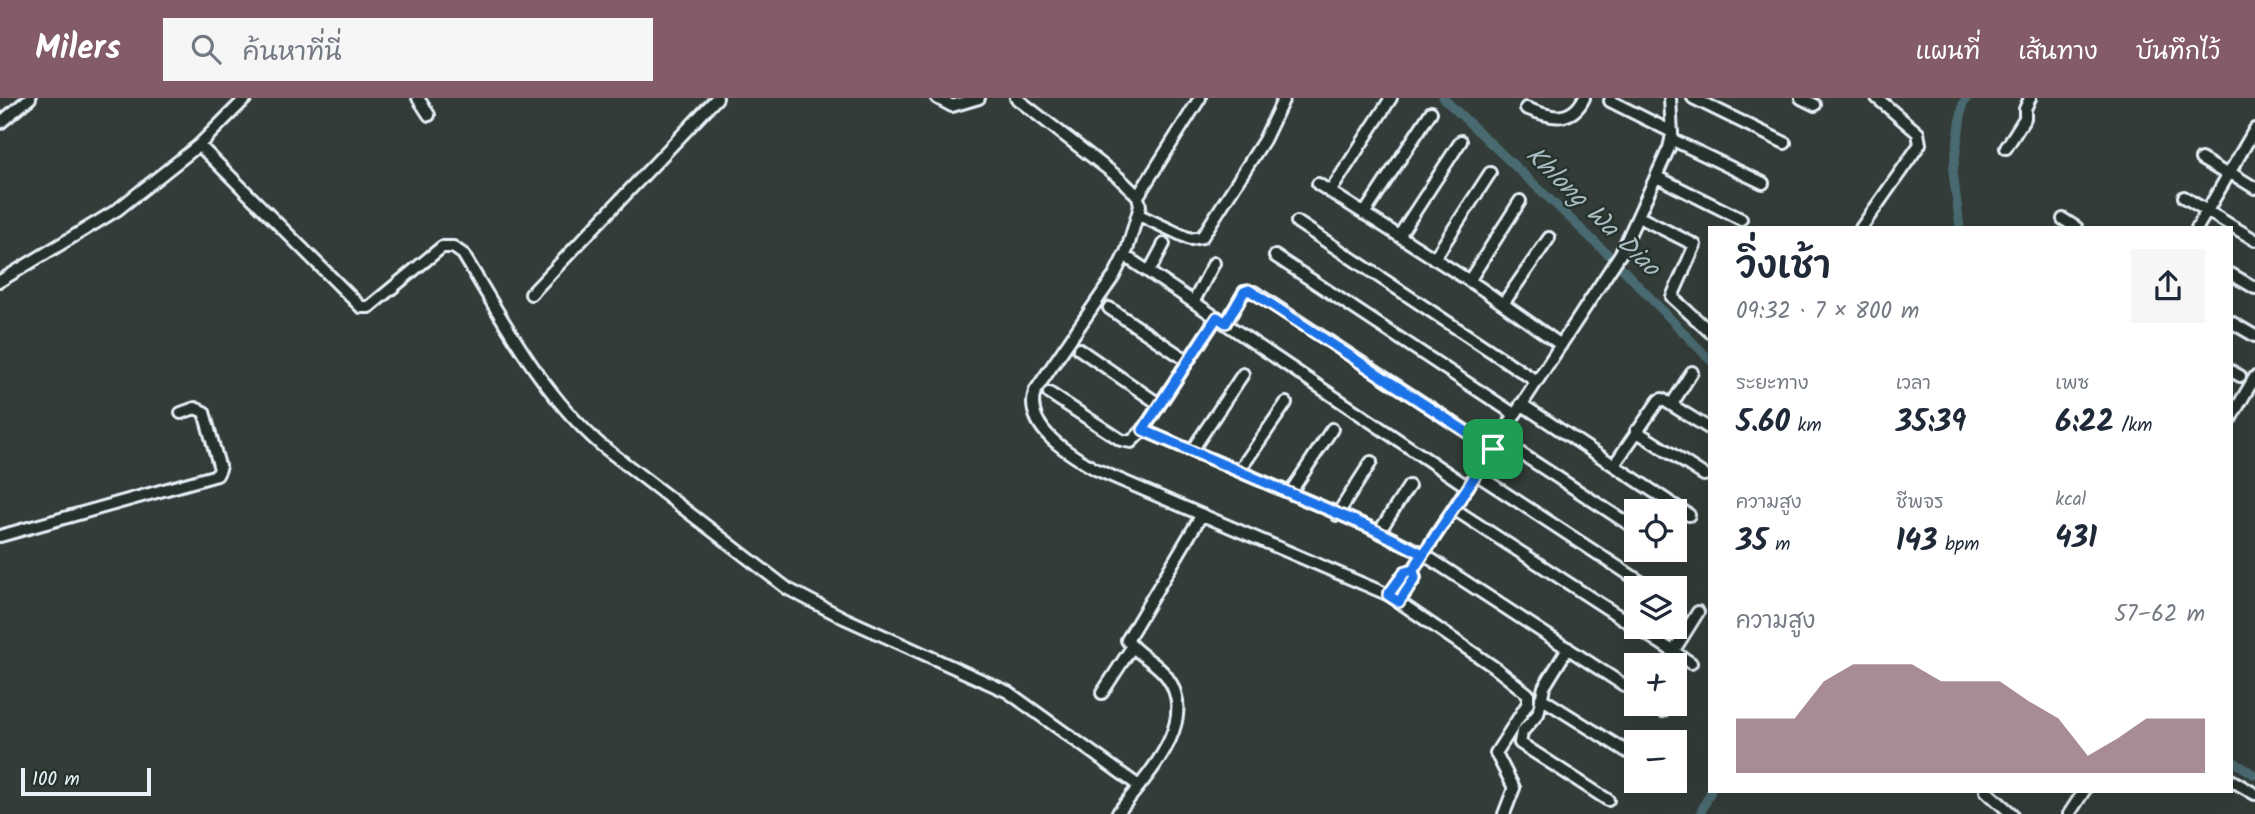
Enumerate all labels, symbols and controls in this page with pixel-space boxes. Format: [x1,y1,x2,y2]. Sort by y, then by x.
search box [163,18,653,81]
text: Milers [35,23,121,76]
icon: search [187,30,225,68]
text: ค้นหาที่นี่ [243,32,342,74]
text: แผนที่ [1915,33,1980,72]
text: เส้นทาง [2018,33,2098,72]
text: บันทึกไว้ [2136,33,2220,72]
water label: Khlong Wa Diao [1515,136,1671,289]
text: วิ่งเช้า [1736,238,1831,298]
button: share [2131,249,2205,323]
text: 09:32 · 7 × 800 m [1736,294,1919,330]
text: ระยะทาง [1736,369,1809,399]
text: เวลา [1896,369,1931,399]
text: เพซ [2055,369,2089,399]
text: 5.60 [1736,399,1790,447]
text: 35:39 [1896,399,1966,447]
text: 6:22 [2055,399,2114,447]
text: km [1790,411,1822,441]
text: /km [2114,411,2152,441]
pin [1463,419,1523,479]
icon: arrive [1474,430,1512,468]
text: kcal [2055,485,2086,515]
text: ความสูง [1736,488,1802,518]
text: ชีพจร [1896,488,1944,518]
map controls [1624,499,1687,793]
button: locate [1624,499,1687,562]
text: 431 [2055,515,2097,563]
text: 35 [1736,518,1768,566]
text: 143 [1896,518,1937,566]
text: m [1768,530,1790,560]
text: bpm [1937,530,1979,560]
button: layers [1624,576,1687,639]
text: 57–62 m [2114,597,2205,633]
text: ความสูง [1736,604,1815,640]
button: + [1624,653,1687,716]
button: − [1624,730,1687,793]
scale bar [21,765,150,797]
text: 100 m [32,765,80,795]

